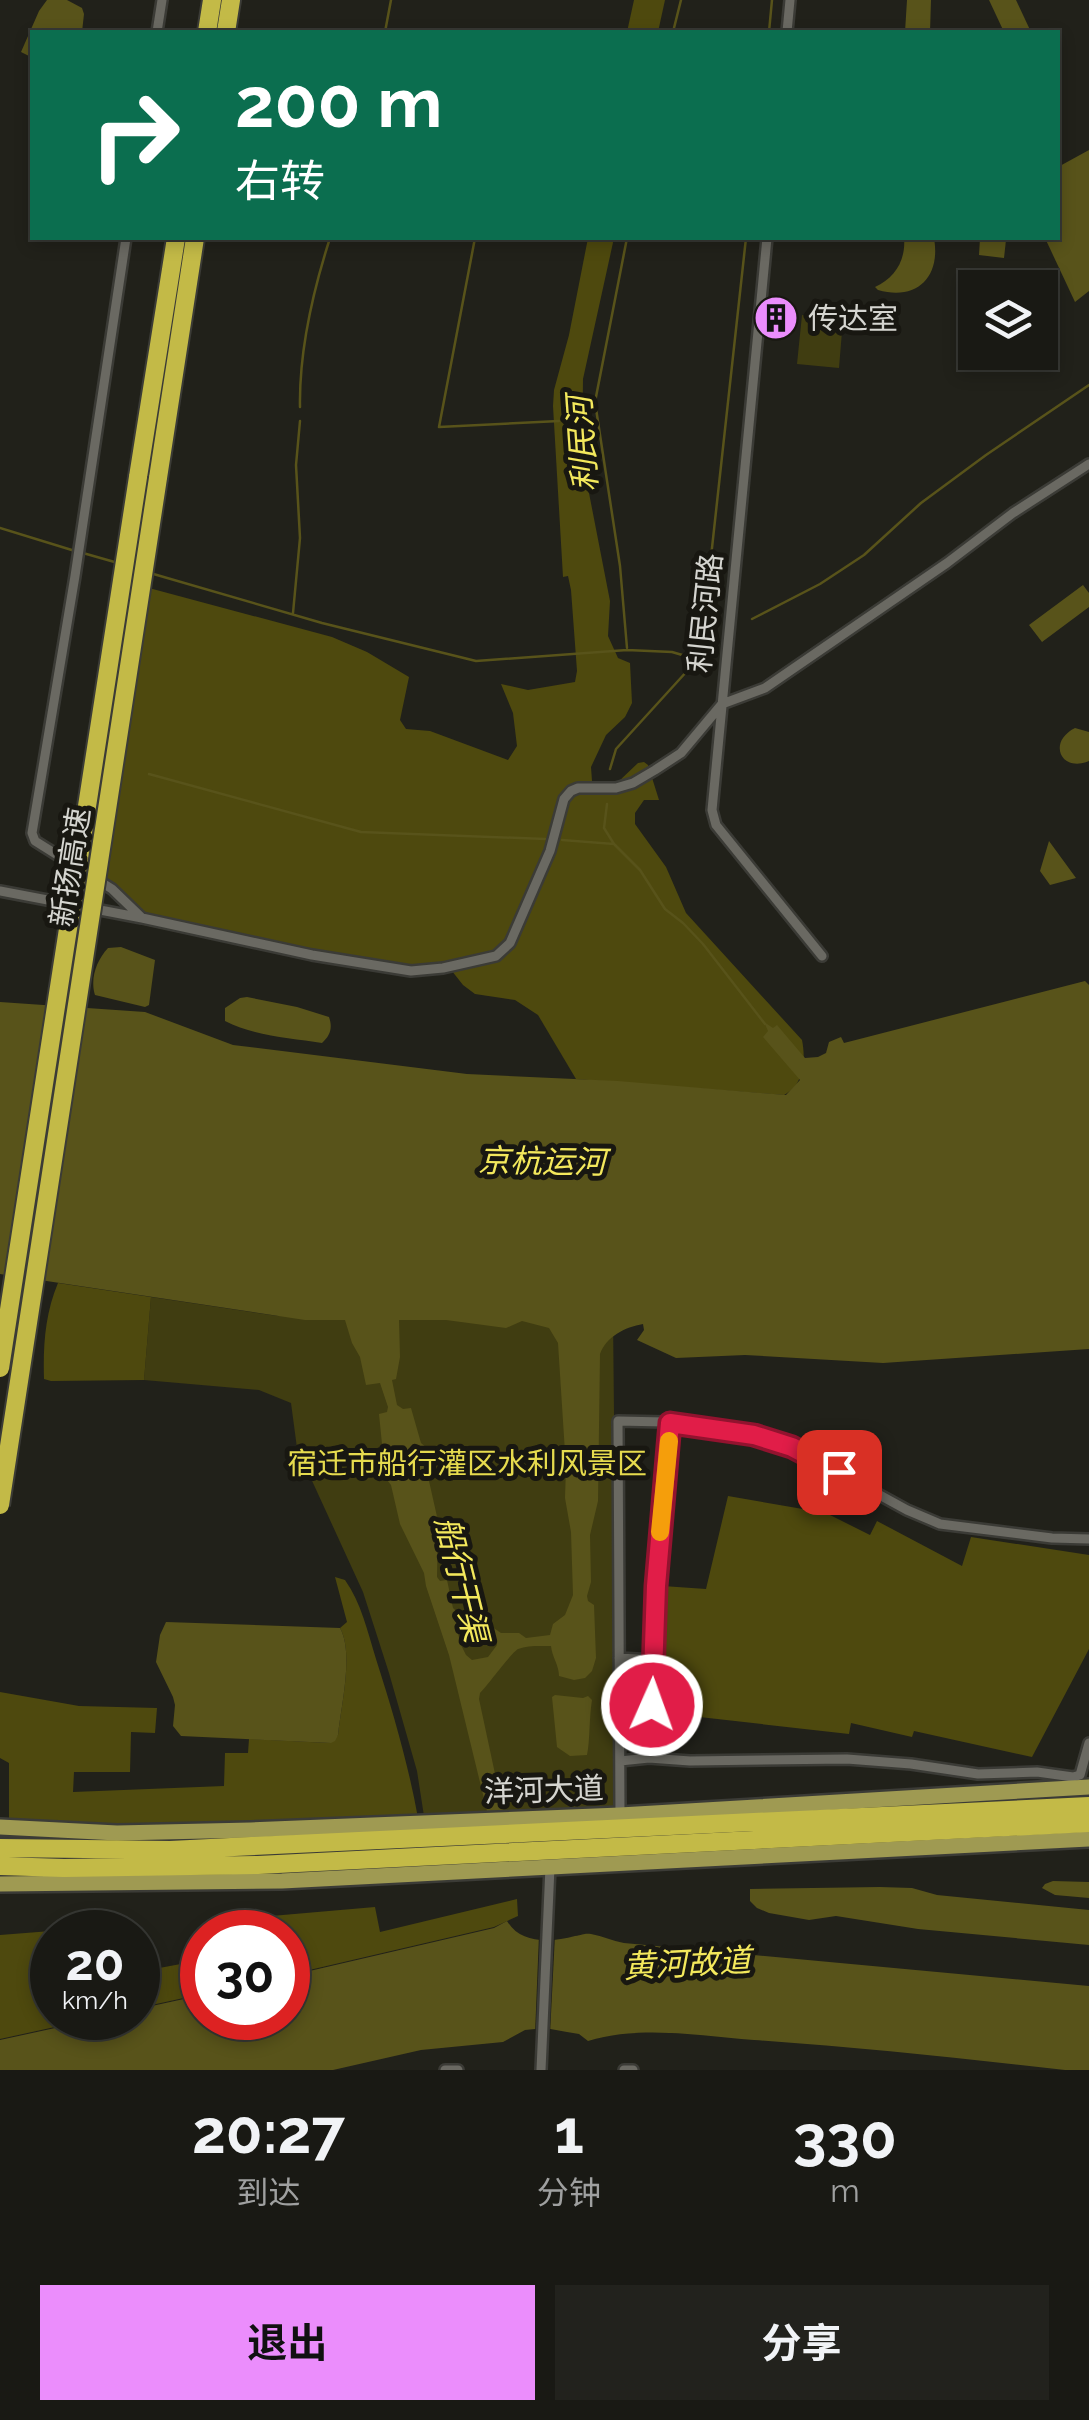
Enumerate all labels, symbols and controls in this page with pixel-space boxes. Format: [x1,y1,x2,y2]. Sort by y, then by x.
text: 200 m [235,61,442,143]
icon: right [70,70,200,200]
text: 右转 [235,155,325,208]
map controls [958,270,1058,370]
button: layers [958,270,1058,370]
building icon: 传达室 [753,295,799,341]
place label: 传达室 [808,301,898,336]
water label: 利民河 [560,389,604,493]
street label: 利民河路 [681,551,729,675]
street label: 新扬高速 [43,805,97,929]
water label: 京杭运河 [478,1141,612,1181]
pin [797,1430,882,1515]
icon: arrive [812,1445,867,1500]
park label: 宿迁市船行灌区水利风景区 [287,1446,647,1481]
water label: 船行干渠 [429,1512,496,1649]
position arrow [600,1653,704,1757]
street label: 洋河大道 [483,1770,605,1810]
speed limit sign: 30 [180,1910,310,2040]
text: 20 [66,1933,124,1992]
water label: 黄河故道 [622,1941,756,1985]
text: km/h [62,1985,128,2015]
text: 20:27 [192,2097,345,2167]
text: 1 [554,2097,584,2167]
text: 330 [793,2102,897,2172]
text: m [830,2172,860,2209]
text: 到达 [237,2174,301,2211]
text: 分钟 [537,2174,601,2211]
button: 退出 [40,2285,535,2400]
button: 分享 [555,2285,1049,2400]

